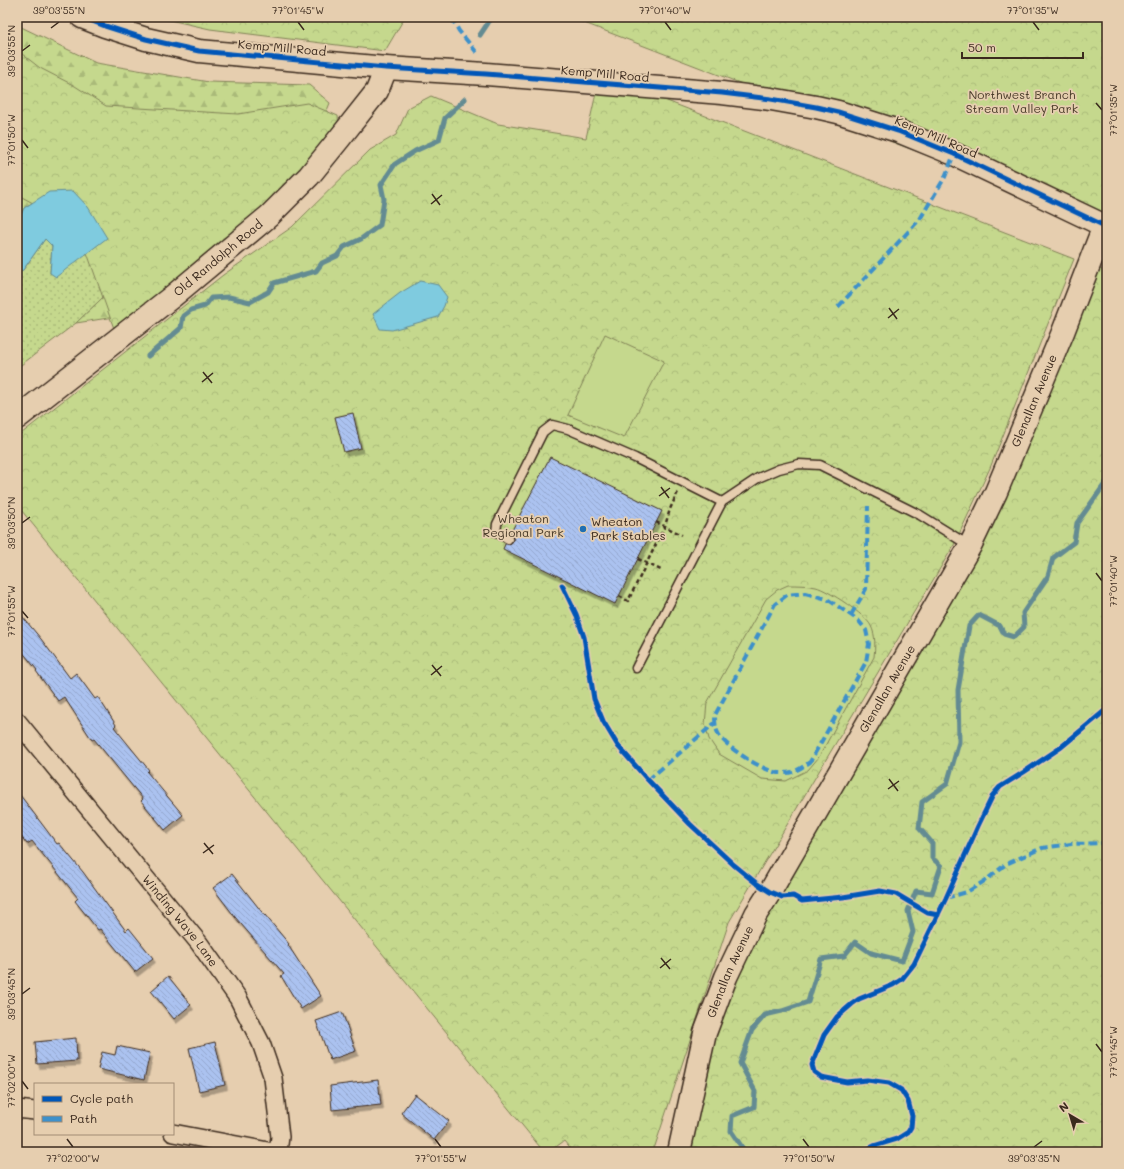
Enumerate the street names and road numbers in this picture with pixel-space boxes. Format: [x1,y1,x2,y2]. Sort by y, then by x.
street label: Kemp Mill Road [237,35,327,59]
street label: Kemp Mill Road [560,61,650,85]
street label: Kemp Mill Road [893,111,981,161]
street label: Old Randolph Road [170,215,266,299]
street label: Glenallan Avenue [1007,352,1060,449]
street label: Glenallan Avenue [855,642,918,735]
street label: Winding Waye Lane [139,871,222,969]
street label: Glenallan Avenue [702,923,756,1020]

